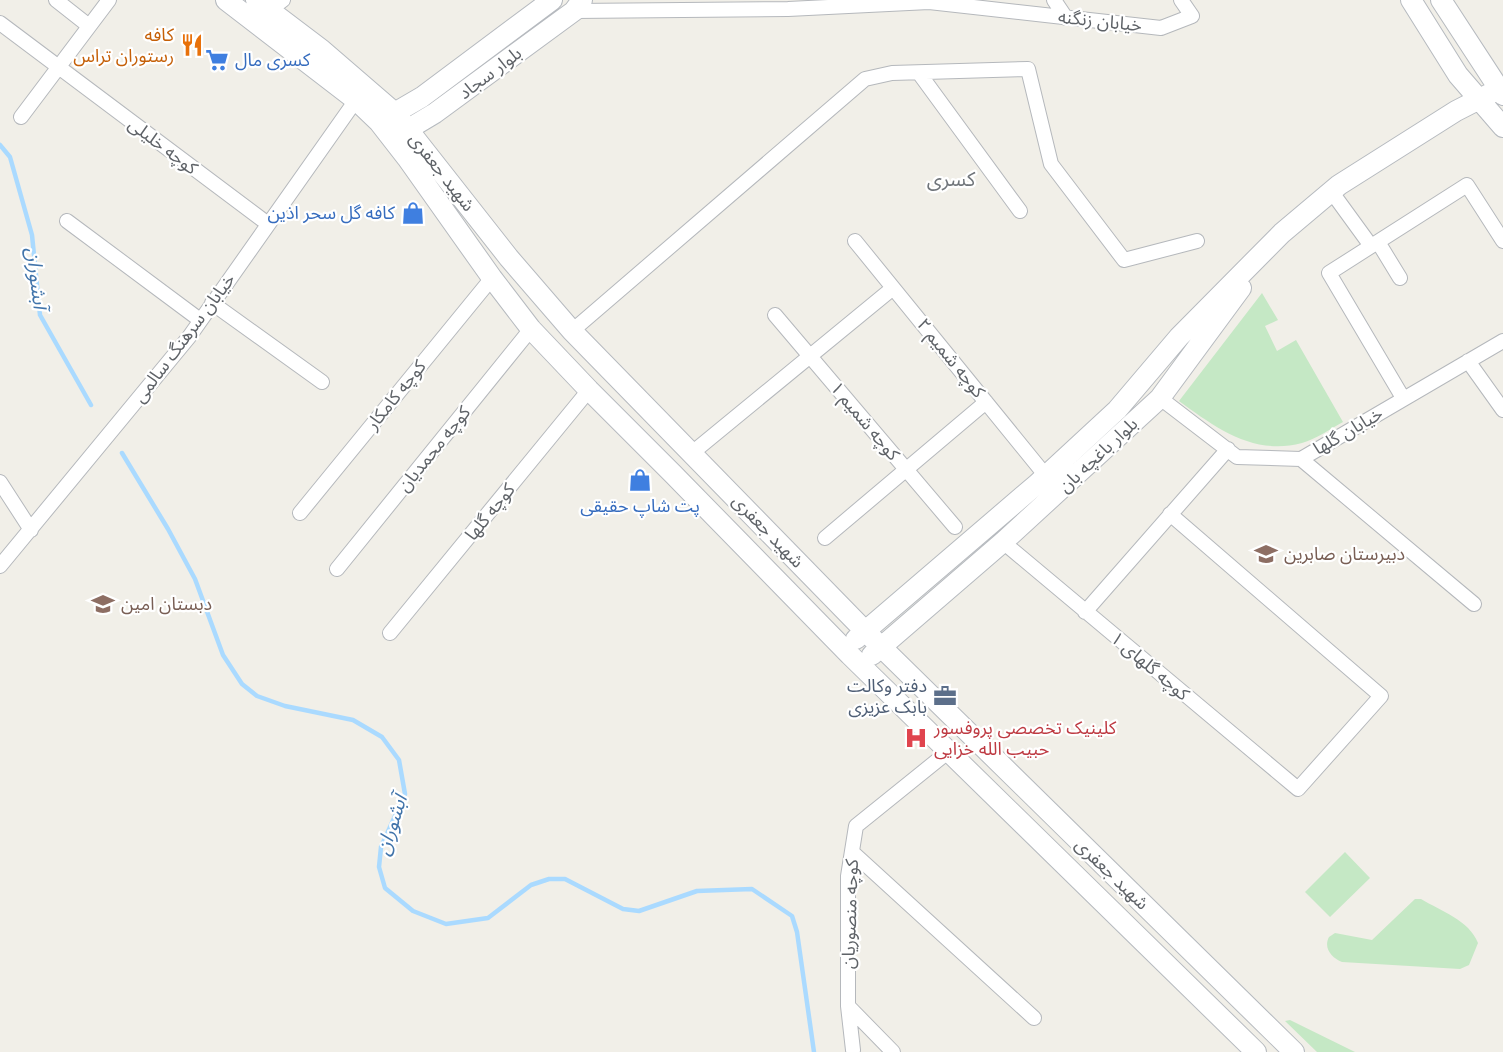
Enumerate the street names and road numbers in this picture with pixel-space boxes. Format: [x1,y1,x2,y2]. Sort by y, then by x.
street label: خیابان زنگنه [1057,5,1143,36]
street label: بلوار سجاد [453,41,526,104]
street label: کوچه خلیلی [124,112,203,180]
street label: شهید جعفری [404,128,480,216]
street label: خیابان سرهنگ سالمی [127,268,240,407]
street label: کوچه شمیم ۲ [911,313,991,404]
street label: کوچه کامکار [360,355,431,435]
street label: کوچه شمیم ۱ [824,377,905,467]
street label: کوچه محمدیان [392,401,476,496]
street label: خیابان گلها [1309,401,1387,460]
street label: بلوار باغچه بان [1053,412,1142,497]
street label: کوچه گلها [460,478,520,545]
street label: شهید جعفری [728,489,809,572]
street label: کوچه گلهای ۱ [1106,626,1195,706]
street label: شهید جعفری [1071,833,1154,914]
street label: کوچه منصوریان [836,858,863,969]

